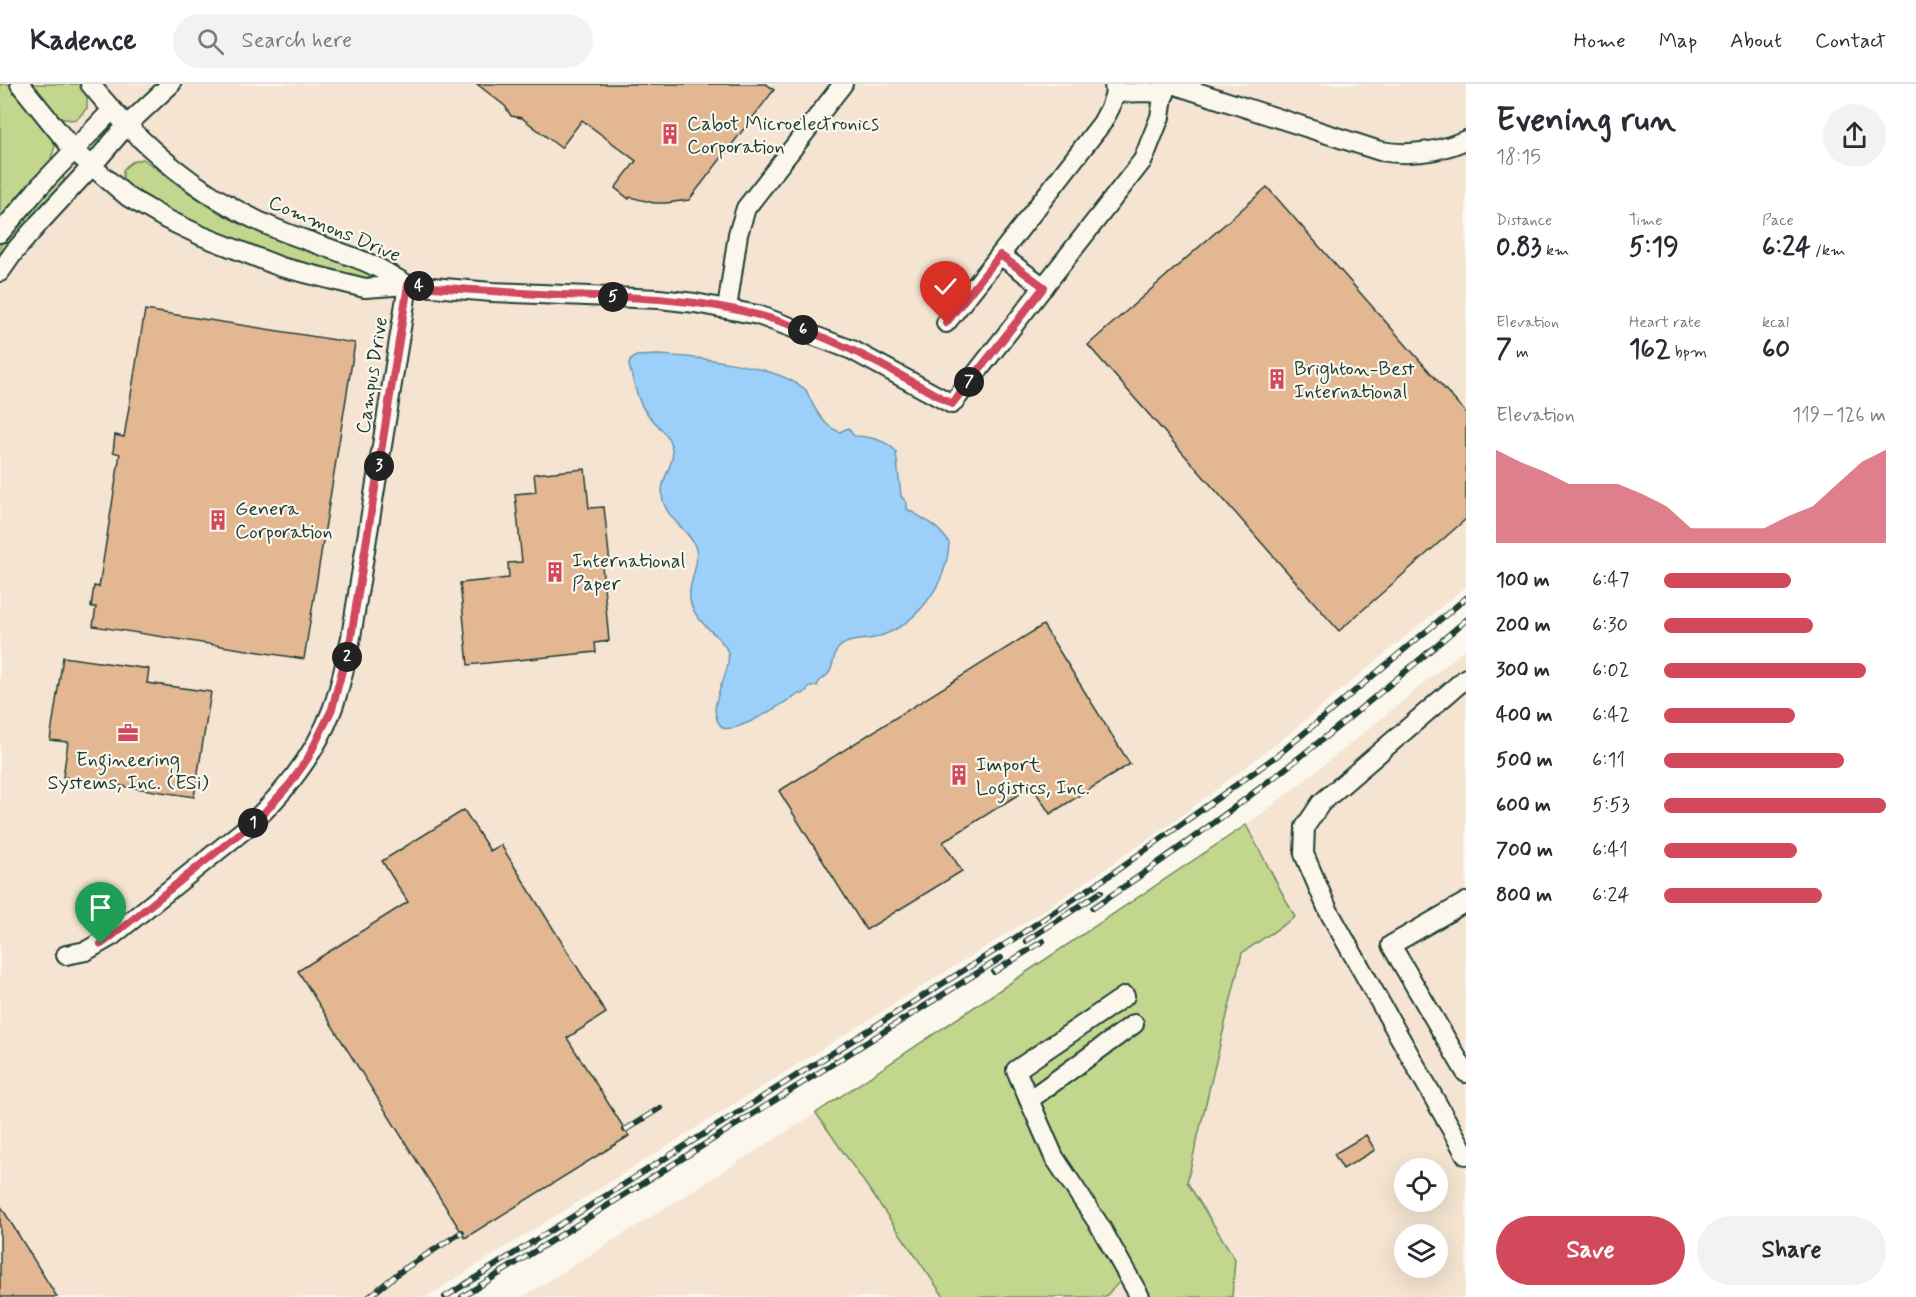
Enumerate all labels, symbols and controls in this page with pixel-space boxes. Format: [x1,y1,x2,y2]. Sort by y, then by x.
search box [173,14,593,68]
text: Kadence [30,23,137,60]
icon: search [194,25,227,58]
text: Search here [242,27,352,55]
text: Home [1574,27,1626,55]
text: Map [1659,27,1697,55]
text: About [1730,27,1782,55]
text: Contact [1815,27,1886,55]
text: Evening run [1496,99,1676,143]
button: share [1823,104,1886,167]
place label: Cabot Microelectronics Corporation [687,111,879,161]
building icon: Cabot Microelectronics Corporation [658,122,682,146]
text: 18:15 [1496,144,1541,171]
street label: Commons Drive [264,189,405,269]
text: Distance [1496,210,1552,231]
text: Time [1629,210,1663,231]
text: Pace [1762,210,1794,231]
text: 0.83 [1496,231,1542,265]
text: 5:19 [1629,231,1679,265]
text: 6:24 [1762,231,1811,265]
text: km [1542,240,1569,261]
text: /km [1811,240,1845,261]
pin [920,261,971,323]
icon: check [929,270,962,303]
pin: 4 [404,271,434,301]
text: 4 [414,275,424,296]
pin: 5 [598,282,628,312]
text: 5 [608,286,618,307]
text: Elevation [1496,312,1559,333]
text: Heart rate [1629,312,1701,333]
text: kcal [1762,312,1789,333]
street label: Campus Drive [350,315,395,436]
pin: 6 [788,315,818,345]
text: 6 [799,319,807,340]
text: 7 [1496,333,1512,367]
text: 162 [1629,333,1671,367]
text: 60 [1762,333,1790,367]
text: m [1512,342,1529,363]
text: bpm [1671,342,1707,363]
place label: Brighton-Best International [1294,356,1415,406]
pin: 7 [954,367,984,397]
building icon: Brighton-Best International [1265,367,1289,391]
text: 7 [964,371,974,392]
text: Elevation [1496,402,1575,429]
text: 119–126 m [1792,402,1886,429]
pin: 3 [364,451,394,481]
text: 3 [375,455,383,476]
place label: Genera Corporation [235,496,333,546]
building icon: Genera Corporation [206,508,230,532]
place label: International Paper [572,548,685,598]
building icon: International Paper [543,560,567,584]
text: 100 m [1496,567,1550,594]
text: 6:47 [1592,567,1629,594]
text: 200 m [1496,612,1551,639]
text: 6:30 [1592,612,1628,639]
pin: 2 [332,642,362,672]
text: 2 [343,646,351,667]
text: 300 m [1496,657,1550,684]
text: 6:02 [1592,657,1629,684]
text: 400 m [1496,702,1552,729]
text: 6:42 [1592,702,1630,729]
office icon: Engineering Systems, Inc. (ESi) [116,721,140,745]
place label: Engineering Systems, Inc. (ESi) [47,747,209,797]
text: 500 m [1496,747,1553,774]
text: 6:11 [1592,747,1625,774]
place label: Import Logistics, Inc. [976,752,1090,804]
building icon: Import Logistics, Inc. [947,763,971,787]
text: 600 m [1496,792,1551,819]
text: 5:53 [1592,792,1630,819]
pin: 1 [238,808,268,838]
text: 1 [249,812,257,833]
text: 700 m [1496,837,1553,864]
text: 6:41 [1592,837,1628,864]
pin [75,882,126,944]
text: 800 m [1496,882,1552,909]
text: 6:24 [1592,882,1630,909]
icon: arrive [84,891,117,924]
map controls [1394,1158,1448,1278]
button: locate [1394,1158,1448,1212]
button: Save [1496,1216,1685,1285]
button: Share [1697,1216,1886,1285]
button: layers [1394,1224,1448,1278]

